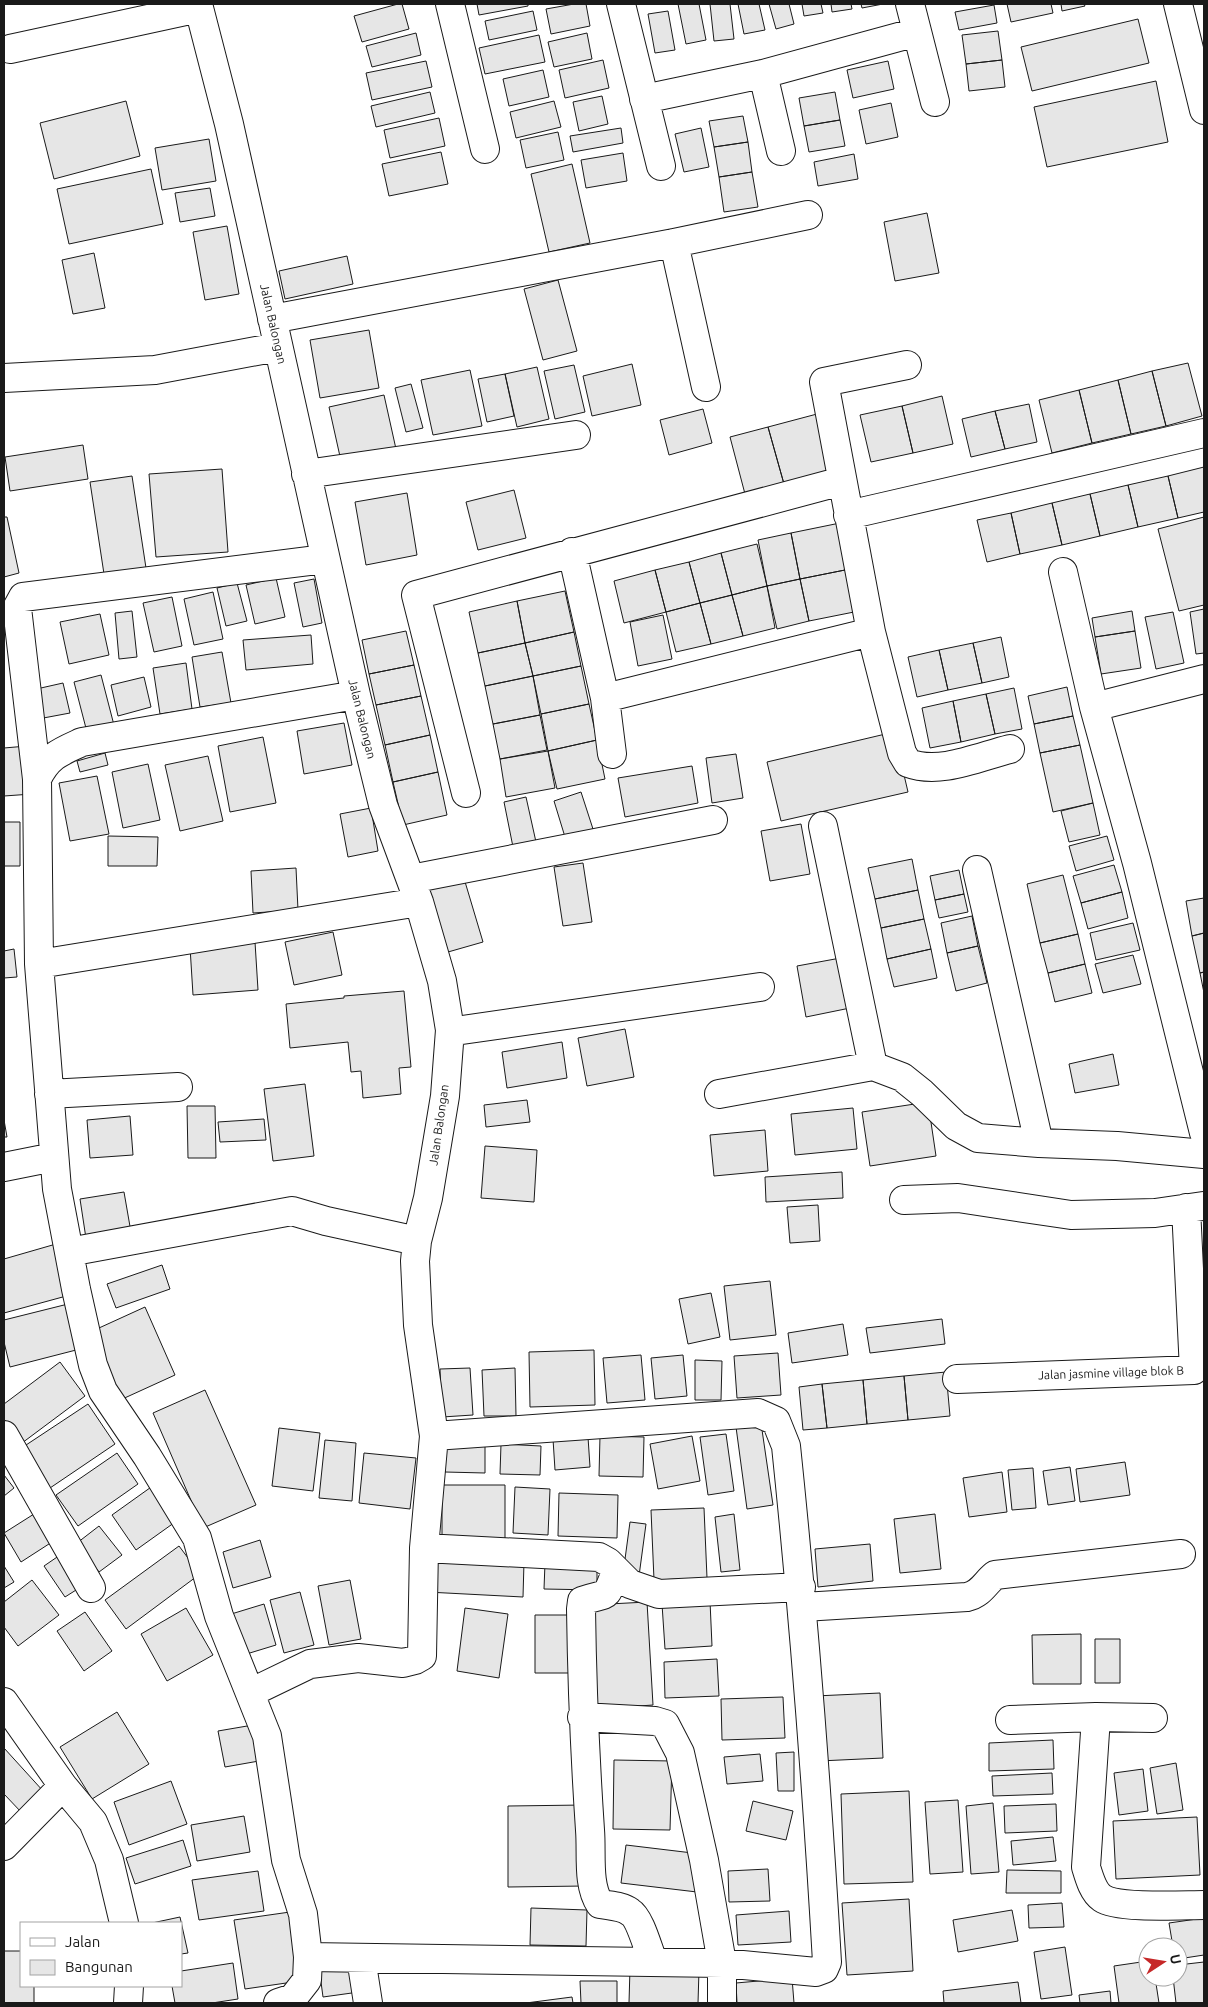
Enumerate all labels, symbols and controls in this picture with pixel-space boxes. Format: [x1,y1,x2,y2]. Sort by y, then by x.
street label: Jalan Balongan [258,283,289,365]
street label: Jalan Balongan [346,678,379,760]
street label: Jalan Balongan [426,1084,451,1166]
street label: Jalan jasmine village blok B [1038,1363,1184,1382]
legend [20,1922,182,1987]
text: Jalan [65,1933,100,1950]
north arrow [1138,1937,1188,1987]
text: U [1167,1953,1185,1966]
text: Bangunan [65,1958,133,1975]

